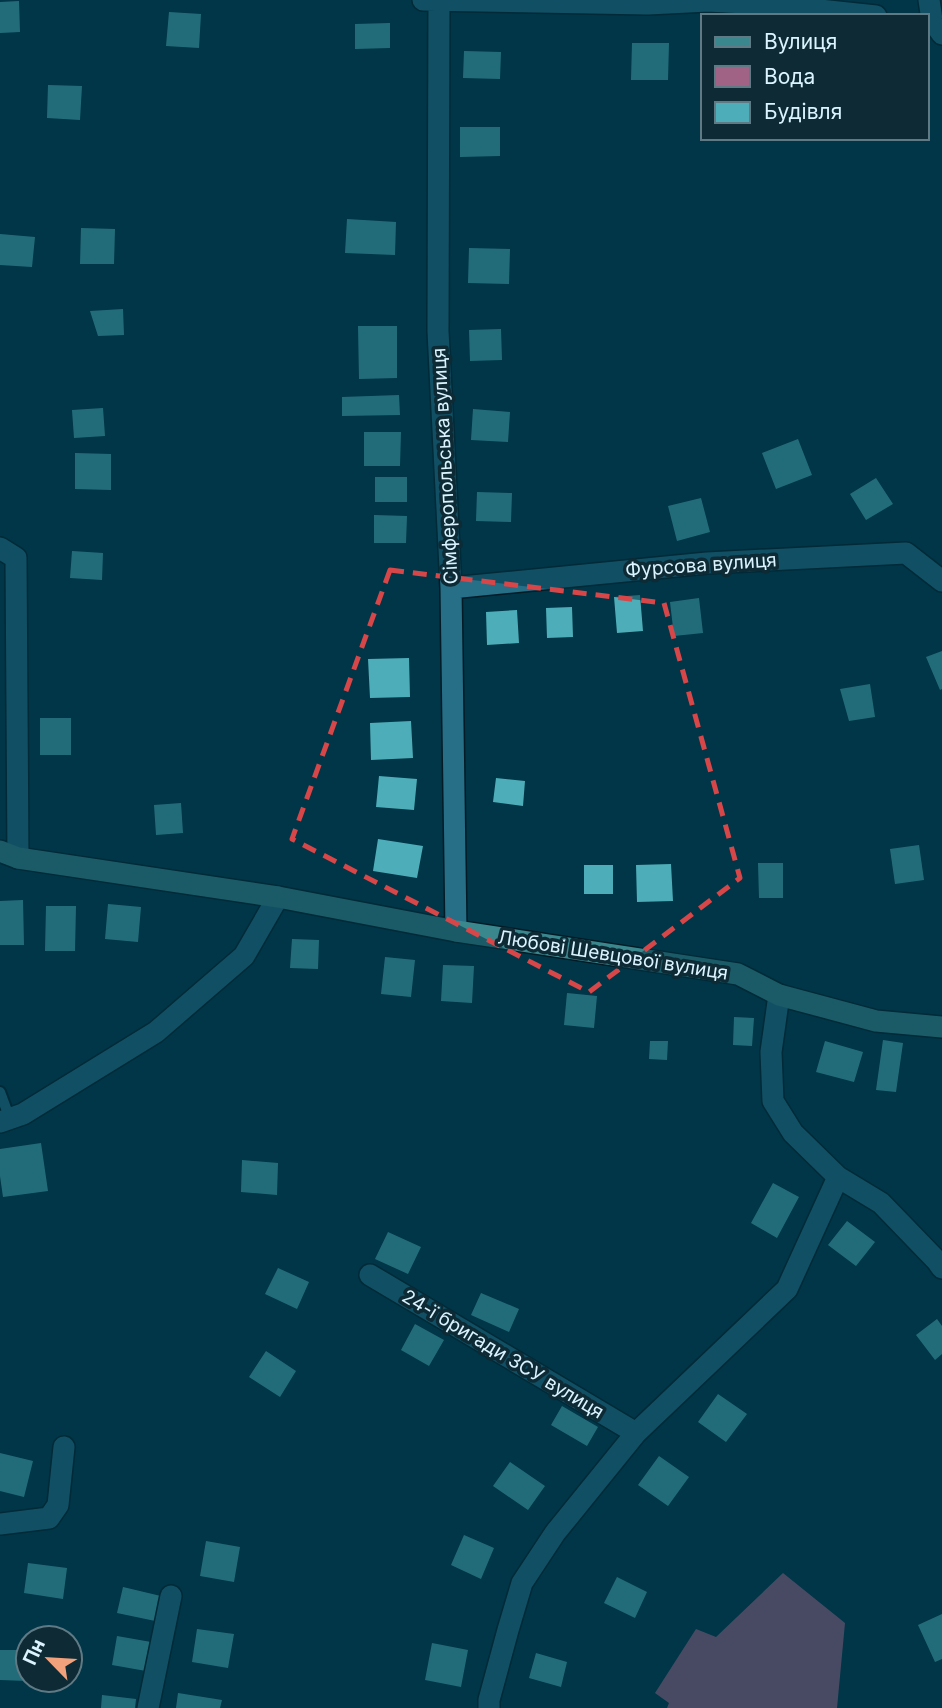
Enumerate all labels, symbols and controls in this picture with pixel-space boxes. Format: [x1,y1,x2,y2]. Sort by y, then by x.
legend [701,14,928,140]
text: Вулиця [764,29,837,54]
text: Вода [764,64,815,89]
text: Будівля [764,99,842,124]
street label: Сімферопольська вулиця [427,347,463,585]
street label: Фурсова вулиця [625,548,777,582]
street label: Любові Шевцової вулиця [496,925,730,985]
street label: 24-ї бригади ЗСУ вулиця [398,1285,608,1423]
north arrow [14,1624,84,1694]
text: Пн [18,1635,50,1669]

